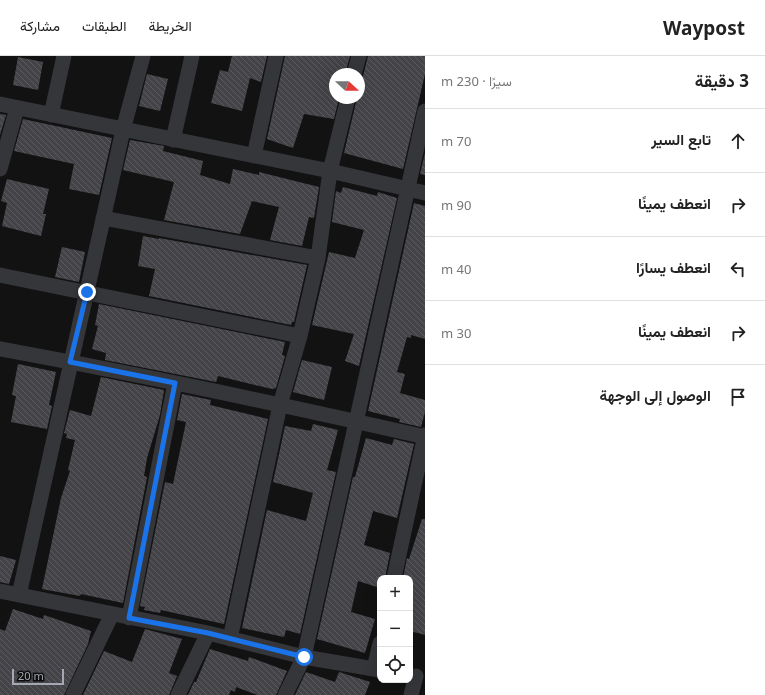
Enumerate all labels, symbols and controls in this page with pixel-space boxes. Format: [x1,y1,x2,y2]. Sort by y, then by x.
text: Waypost [663,15,745,41]
text: مشاركة [20,16,60,35]
text: الطبقات [82,16,126,35]
text: الخريطة [148,16,192,35]
north arrow [329,68,365,104]
text: 3 دقيقة [695,69,749,92]
text: سيرًا · 230 m [441,72,512,90]
text: تابع السير [651,129,711,149]
icon: ahead [727,130,749,152]
text: 70 m [441,132,471,150]
text: انعطف يمينًا [638,193,711,213]
icon: right [727,194,749,216]
text: 90 m [441,196,471,214]
text: انعطف يسارًا [636,257,711,277]
icon: left [727,258,749,280]
text: 40 m [441,260,471,278]
route end [78,283,96,301]
text: انعطف يمينًا [638,321,711,341]
icon: right [727,322,749,344]
text: 30 m [441,324,471,342]
text: الوصول إلى الوجهة [600,385,711,405]
icon: arrive [727,386,749,408]
map controls [377,575,413,683]
button: + [377,575,413,611]
button: − [377,611,413,647]
button: locate [377,647,413,683]
route start [295,648,313,666]
scale bar [12,667,64,686]
text: 20 m [18,668,44,683]

